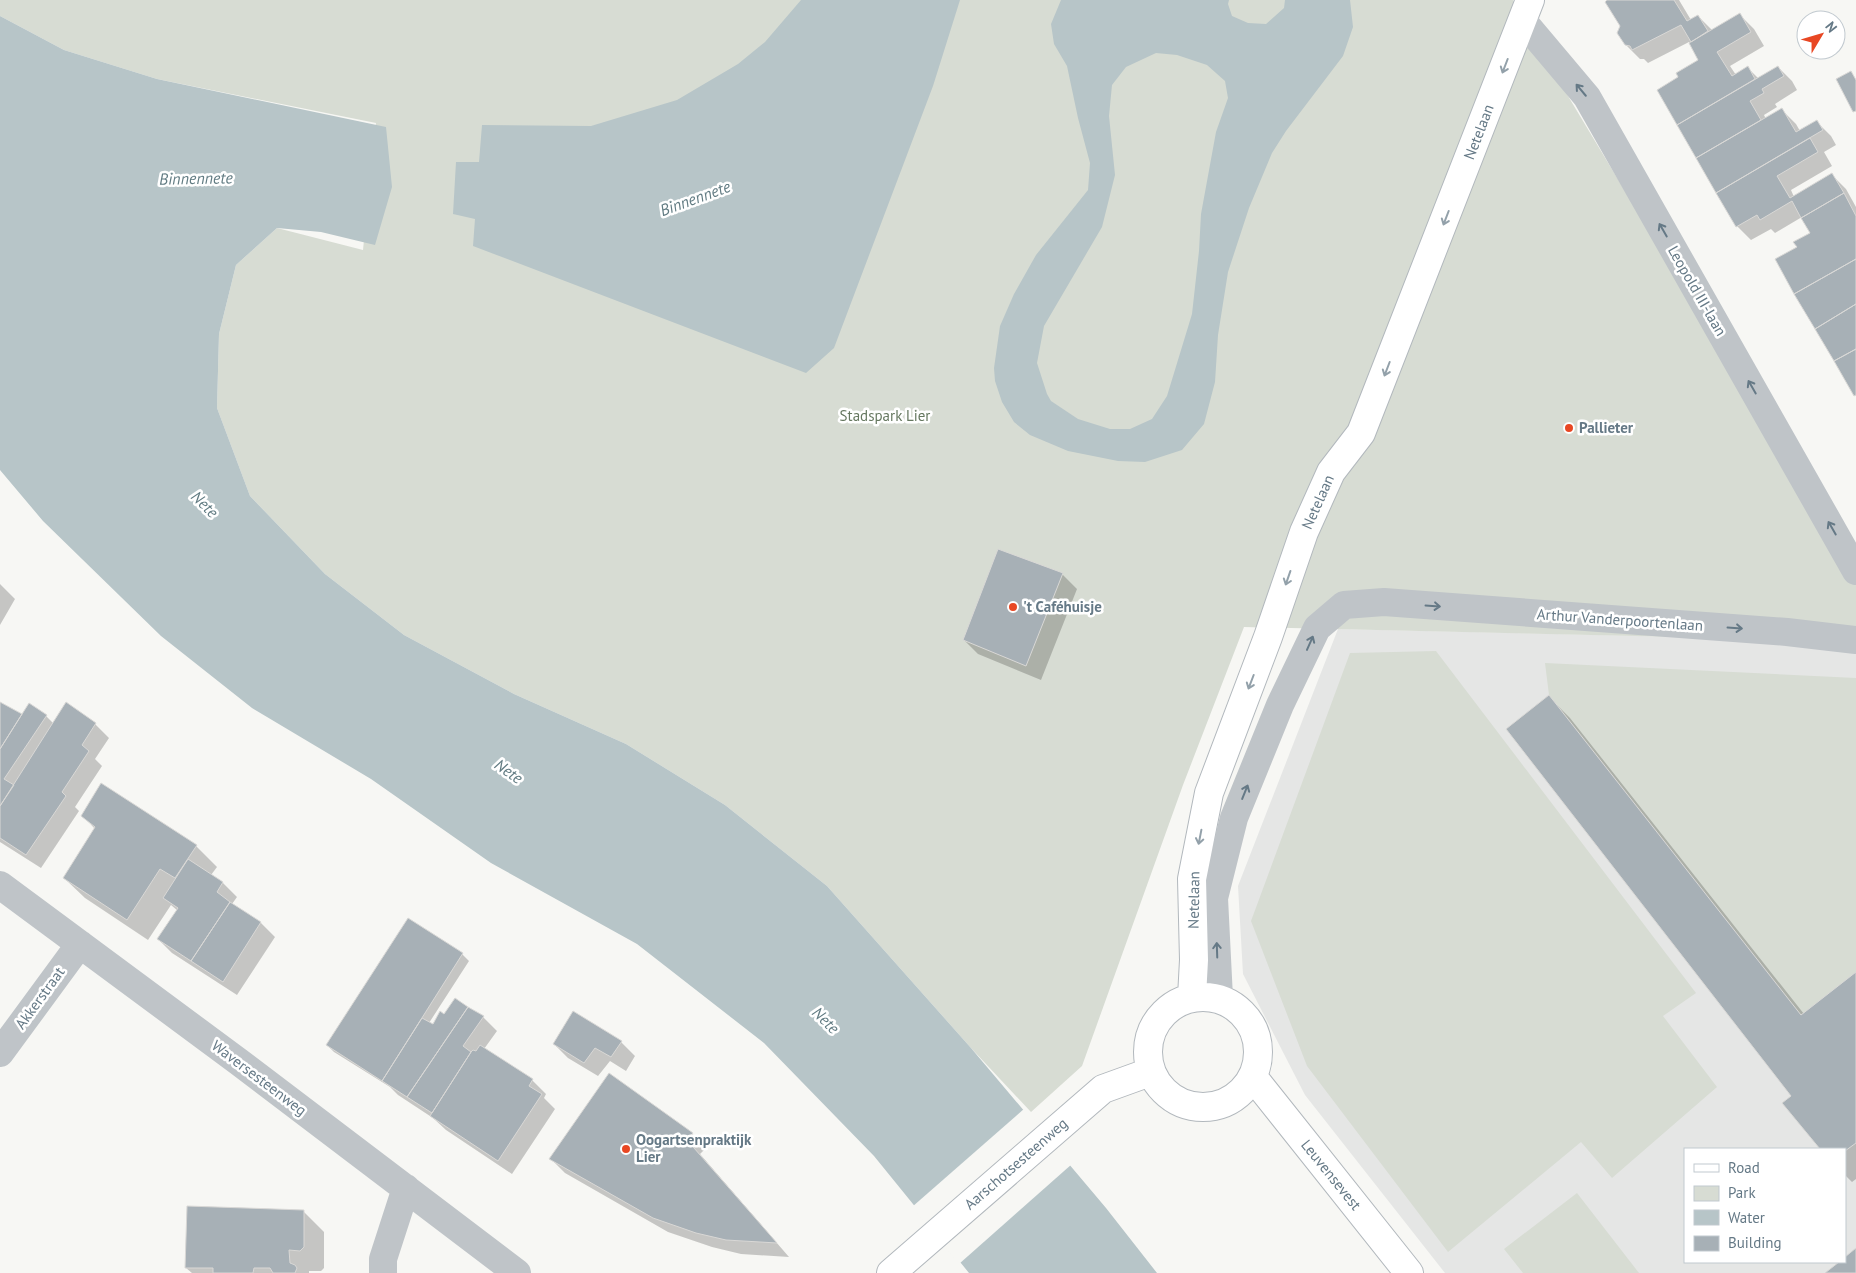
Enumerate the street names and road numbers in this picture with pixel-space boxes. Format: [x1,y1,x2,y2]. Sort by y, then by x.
street label: Netelaan [1459,101,1498,162]
street label: Leopold III-laan [1664,242,1731,339]
street label: Netelaan [1297,472,1338,532]
street label: Arthur Vanderpoortenlaan [1536,604,1704,635]
street label: Netelaan [1183,871,1204,929]
street label: Akkerstraat [11,963,68,1032]
street label: Waversesteenweg [208,1036,310,1119]
street label: Aarschotsesteenweg [960,1114,1071,1214]
street label: Leuvensevest [1297,1136,1366,1214]

